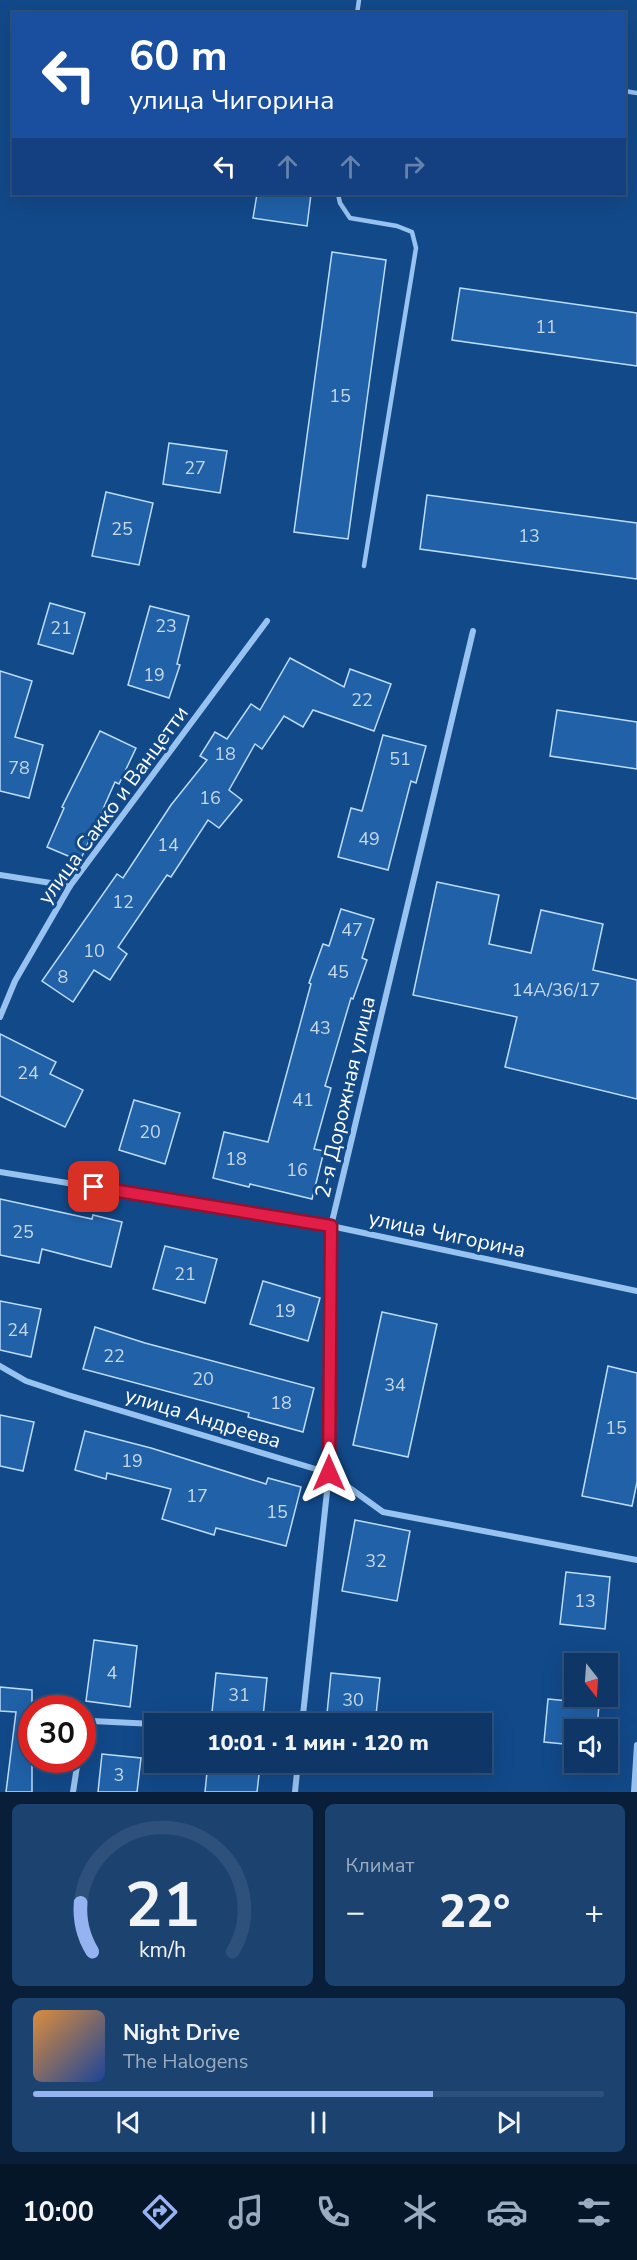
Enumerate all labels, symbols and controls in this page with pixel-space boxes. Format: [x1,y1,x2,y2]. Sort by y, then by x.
text: 60 m [129,28,228,85]
icon: left [30,36,108,114]
text: улица Чигорина [129,82,334,119]
icon: left [208,150,241,183]
icon: ahead [271,150,304,183]
icon: ahead [334,150,367,183]
icon: right [397,150,430,183]
house number: 11 [535,315,557,339]
house number: 15 [329,384,351,408]
house number: 27 [184,456,206,480]
house number: 25 [111,517,133,541]
house number: 13 [518,524,540,548]
house number: 23 [155,614,177,638]
house number: 21 [50,616,72,640]
house number: 19 [143,663,165,687]
house number: 22 [351,688,373,712]
street label: улица Сакко и Ванцетти [31,700,195,910]
house number: 18 [214,742,236,766]
house number: 51 [389,747,411,771]
house number: 78 [8,756,30,780]
house number: 16 [199,786,221,810]
house number: 49 [358,827,380,851]
house number: 14 [157,833,179,857]
house number: 12 [112,890,134,914]
house number: 47 [341,918,363,942]
house number: 10 [83,939,105,963]
house number: 45 [327,960,349,984]
house number: 8 [58,965,68,989]
house number: 14А/36/17 [512,978,600,1002]
street label: 2-я Дорожная улица [308,993,382,1201]
house number: 43 [309,1016,331,1040]
house number: 24 [17,1061,39,1085]
house number: 41 [292,1088,314,1112]
house number: 20 [139,1120,161,1144]
house number: 18 [225,1147,247,1171]
house number: 16 [286,1158,308,1182]
pin [68,1161,119,1212]
icon: arrive [77,1170,110,1203]
street label: улица Чигорина [366,1204,528,1264]
house number: 25 [12,1220,34,1244]
house number: 21 [174,1262,196,1286]
house number: 19 [274,1299,296,1323]
house number: 24 [7,1318,29,1342]
house number: 22 [103,1344,125,1368]
house number: 20 [192,1367,214,1391]
house number: 34 [384,1373,406,1397]
street label: улица Андреева [121,1381,285,1455]
house number: 18 [270,1391,292,1415]
house number: 15 [605,1416,627,1440]
position arrow [297,1441,361,1505]
house number: 19 [121,1449,143,1473]
house number: 17 [186,1484,208,1508]
house number: 15 [266,1500,288,1524]
house number: 32 [365,1549,387,1573]
house number: 13 [574,1589,596,1613]
north arrow [564,1653,618,1707]
map controls [564,1653,618,1773]
house number: 4 [107,1661,118,1685]
house number: 31 [228,1683,250,1707]
house number: 30 [342,1688,364,1712]
speed limit sign: 30 [18,1695,96,1773]
button: sound [564,1719,618,1773]
text: 10:01 · 1 мин · 120 m [207,1728,429,1758]
house number: 3 [114,1763,124,1787]
text: Климат [346,1852,414,1879]
text: 21 [125,1863,200,1948]
text: 22° [439,1882,510,1943]
text: − [346,1890,365,1935]
text: + [584,1890,604,1935]
text: km/h [139,1935,186,1965]
text: Night Drive [123,2018,240,2048]
text: The Halogens [123,2048,248,2075]
icon: previous [112,2106,145,2139]
icon: pause [302,2106,335,2139]
icon: next [492,2106,525,2139]
icon: directions [139,2191,181,2233]
icon: music [225,2191,267,2233]
icon: phone [312,2191,354,2233]
icon: climate [399,2191,441,2233]
icon: car [486,2191,528,2233]
icon: filters [573,2191,615,2233]
text: 10:00 [22,2194,94,2231]

